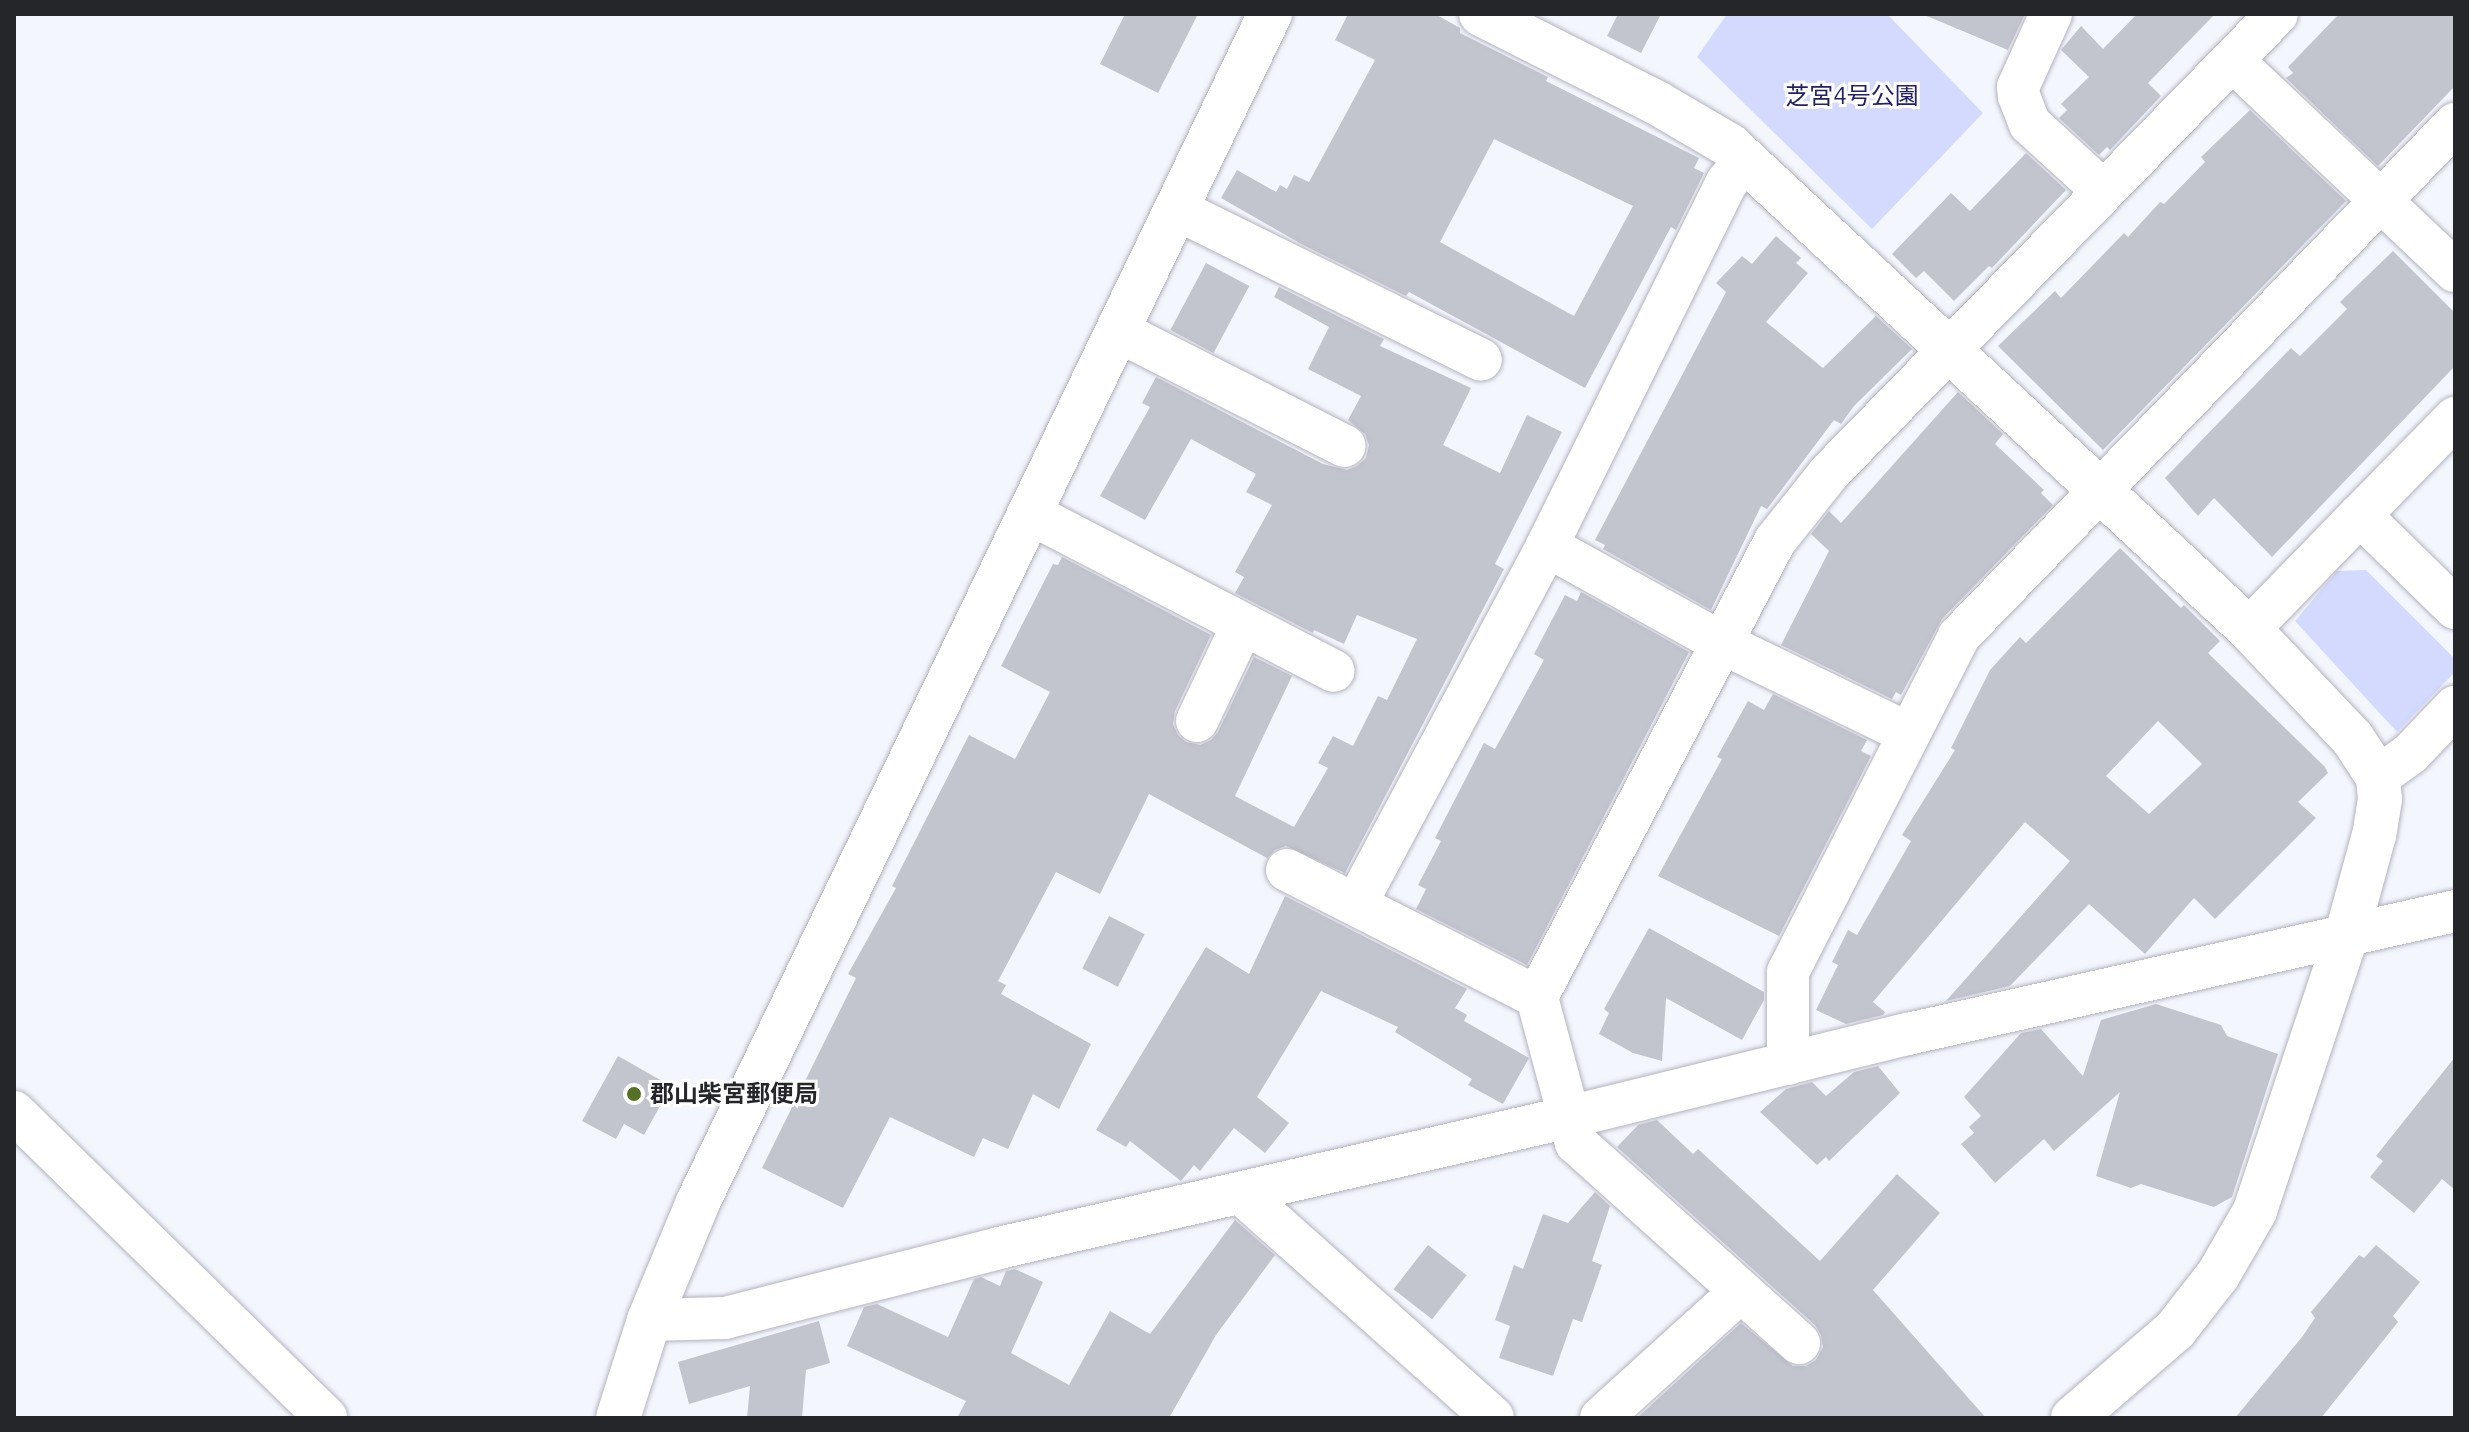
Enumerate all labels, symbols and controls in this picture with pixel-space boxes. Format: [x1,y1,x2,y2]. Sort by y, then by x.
park label: 芝宮4号公園 [1785,82,1919,110]
place label: 郡山柴宮郵便局 [650,1080,818,1108]
marker: 郡山柴宮郵便局 [625,1085,643,1103]

